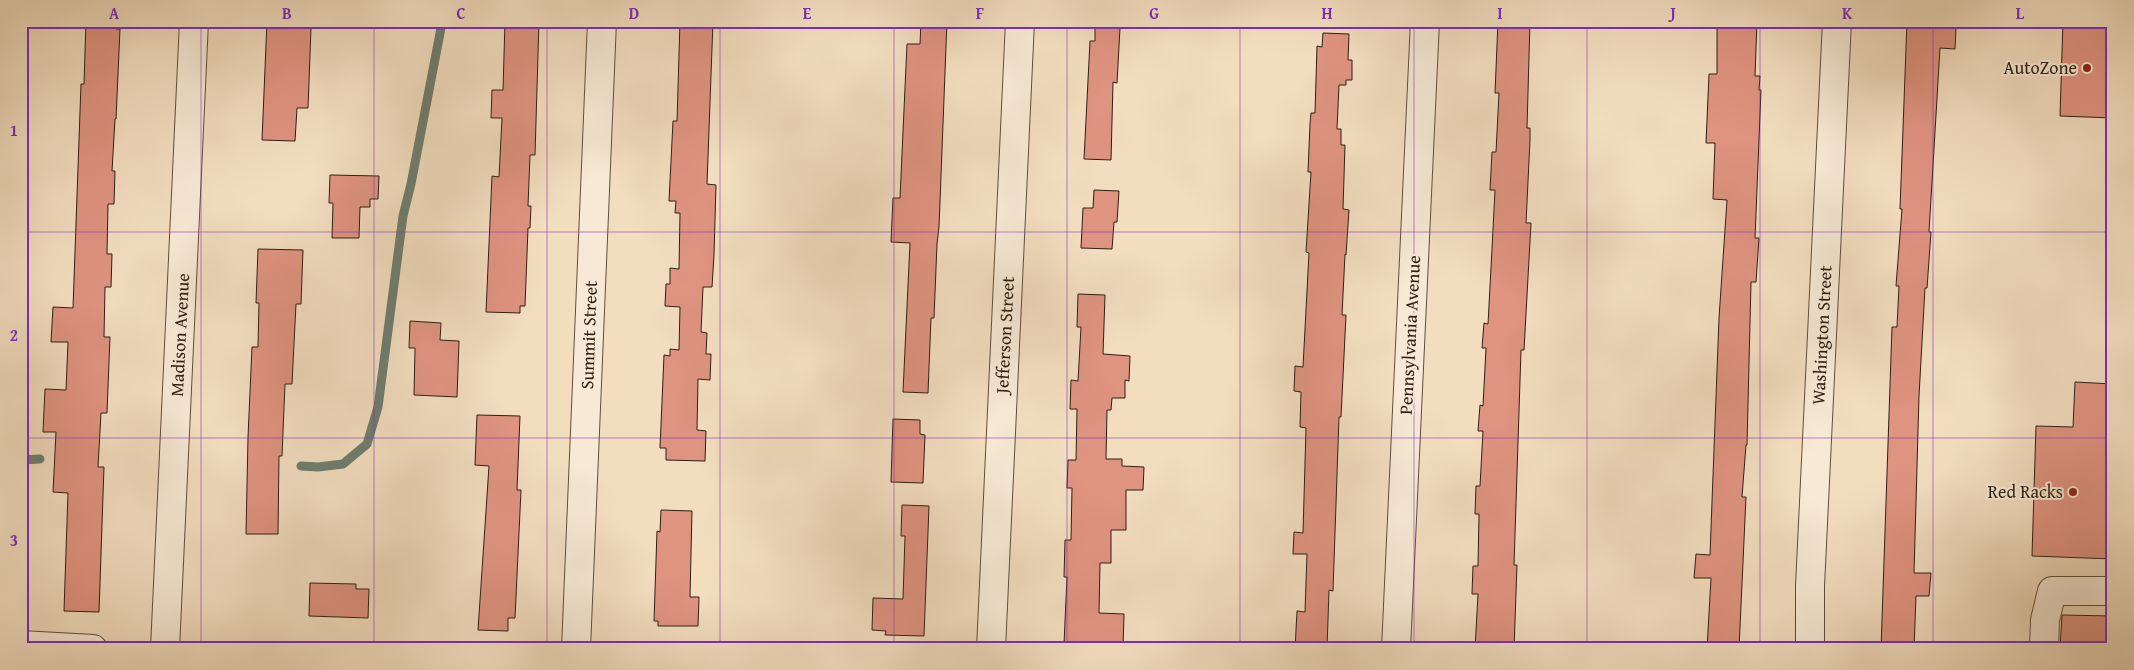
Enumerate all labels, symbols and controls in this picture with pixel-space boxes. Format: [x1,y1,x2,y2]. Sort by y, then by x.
text: A [109,1,120,25]
text: B [282,1,292,25]
text: C [456,1,466,25]
text: D [629,1,639,25]
text: E [803,1,812,25]
text: F [976,1,984,25]
text: G [1149,1,1159,25]
text: H [1321,1,1333,25]
text: I [1497,1,1503,25]
text: J [1667,1,1676,25]
text: K [1842,1,1853,25]
text: L [2016,1,2025,25]
place label: AutoZone [2004,54,2077,81]
marker: AutoZone [2081,62,2093,74]
text: 1 [10,118,18,142]
street label: Pennsylvania Avenue [1392,255,1427,415]
street label: Washington Street [1804,264,1839,405]
street label: Madison Avenue [163,273,196,397]
street label: Jefferson Street [988,275,1021,396]
street label: Summit Street [573,279,604,390]
text: 2 [10,323,18,347]
place label: Red Racks [1988,478,2063,505]
marker: Red Racks [2067,486,2079,498]
text: 3 [10,528,18,552]

